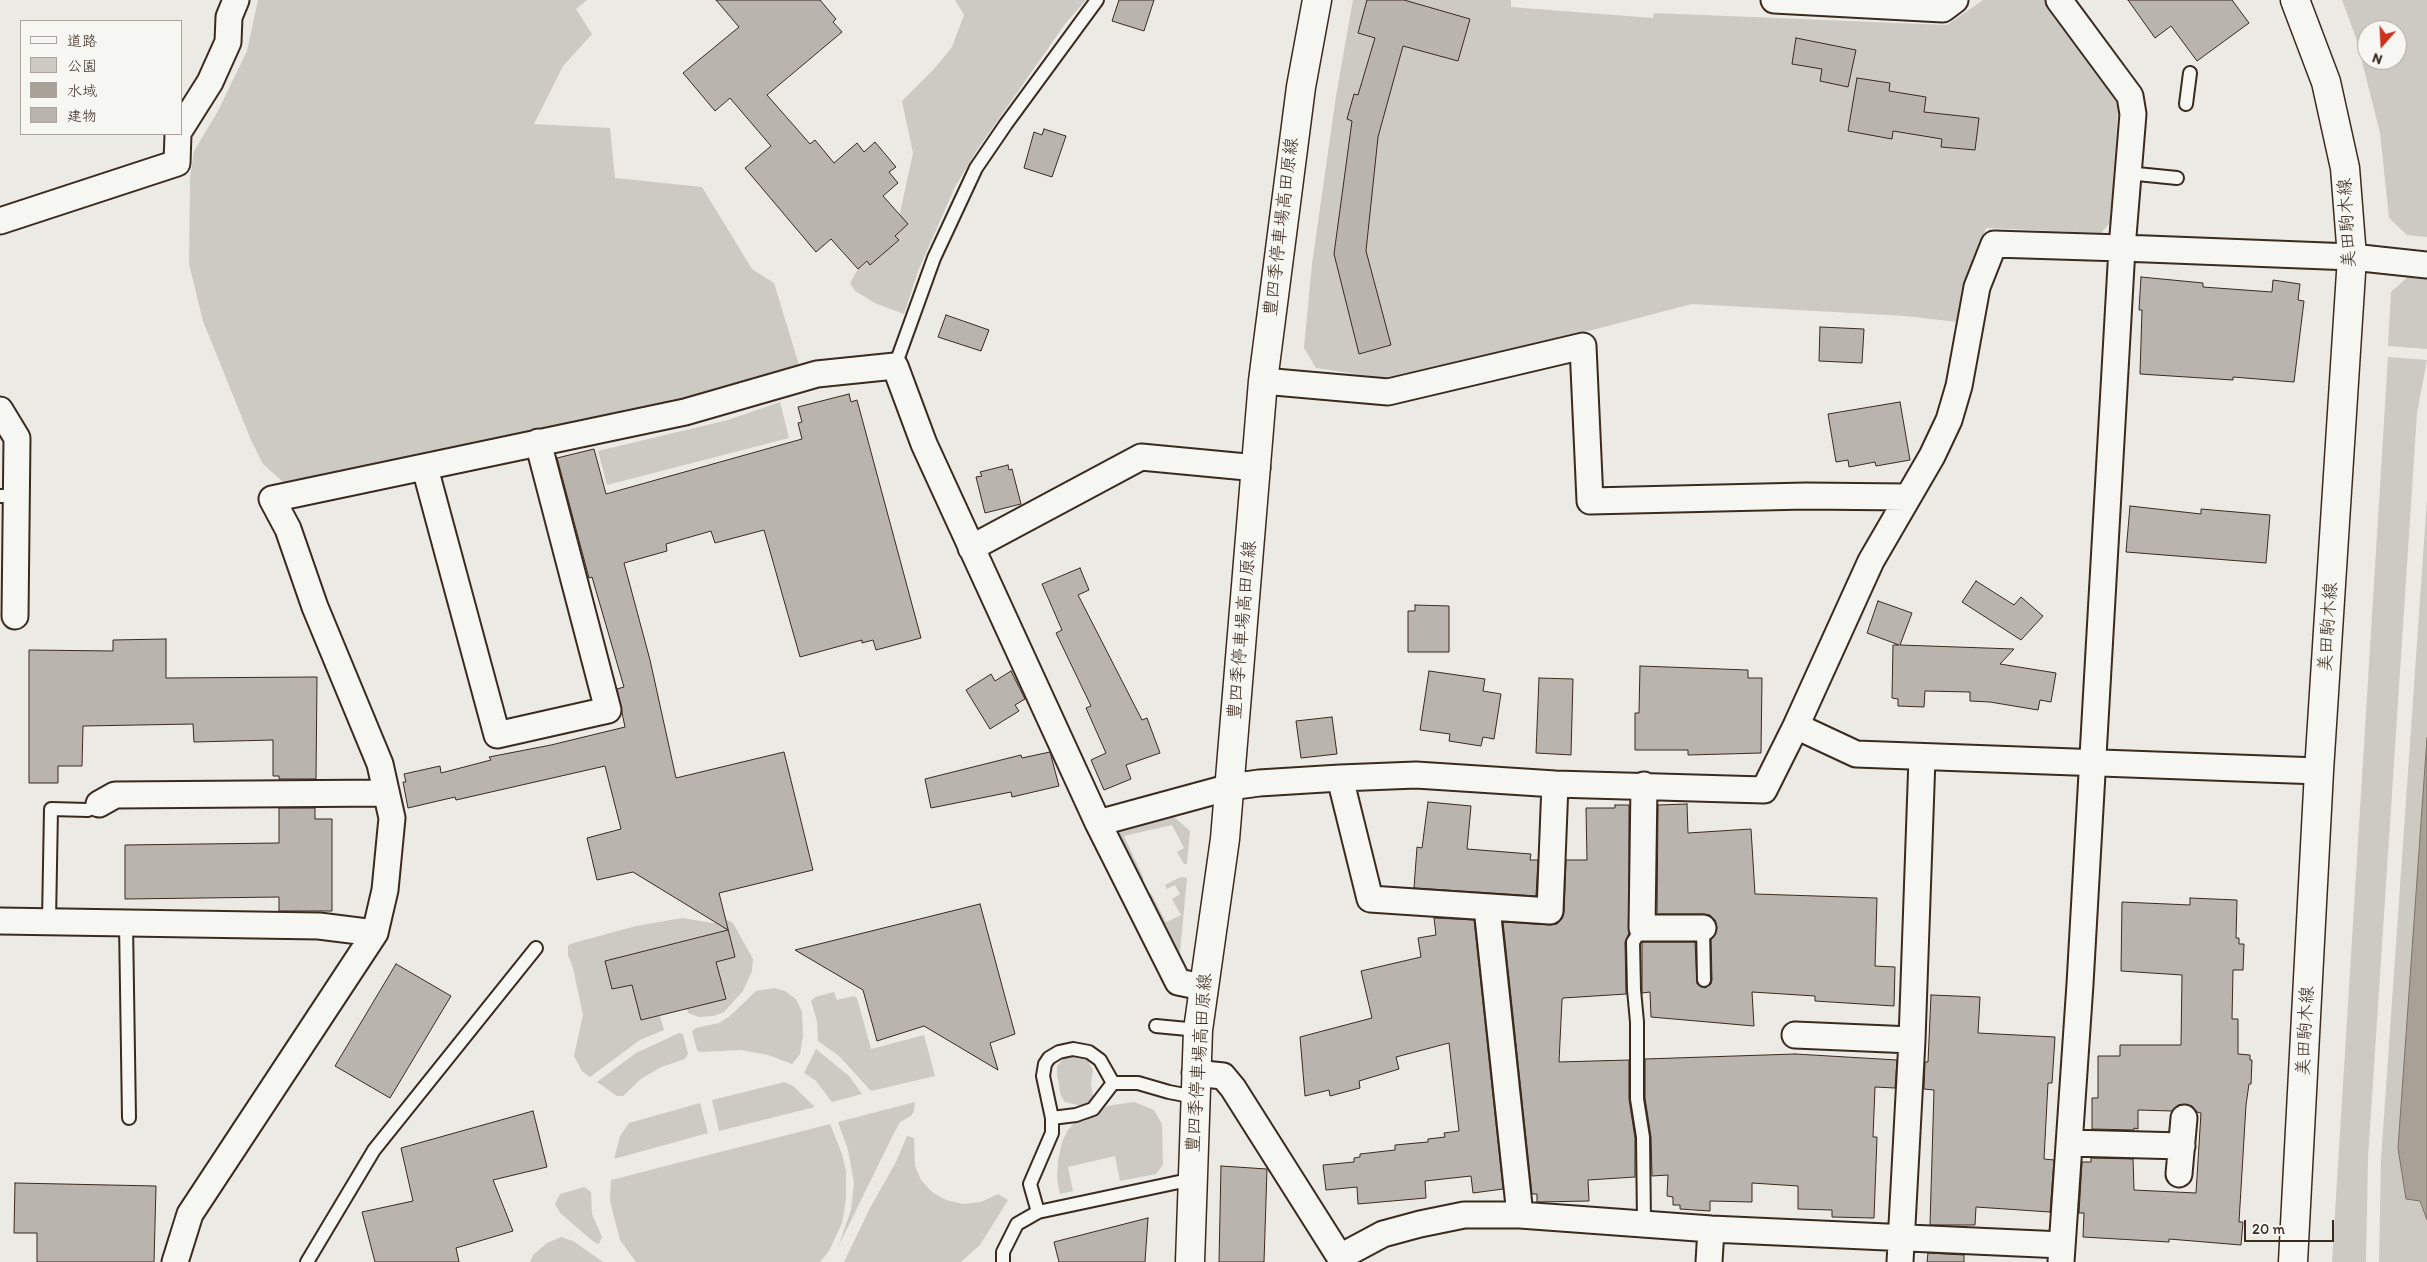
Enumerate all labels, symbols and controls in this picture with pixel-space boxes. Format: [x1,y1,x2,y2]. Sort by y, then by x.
legend [20,20,182,135]
north arrow [2357,20,2407,70]
text: 道路 [67,32,97,50]
text: N [2370,49,2385,68]
text: 公園 [67,57,97,75]
text: 水域 [67,82,97,100]
text: 建物 [67,107,97,125]
street label: 豊四季停車場高田原線 [1260,136,1304,318]
street label: 美田駒木線 [2335,177,2361,269]
street label: 豊四季停車場高田原線 [1224,539,1262,721]
street label: 美田駒木線 [2315,581,2343,673]
street label: 豊四季停車場高田原線 [1183,972,1217,1154]
street label: 美田駒木線 [2293,985,2319,1077]
scale bar [2247,1210,2337,1242]
text: 20 m [2252,1220,2285,1238]

